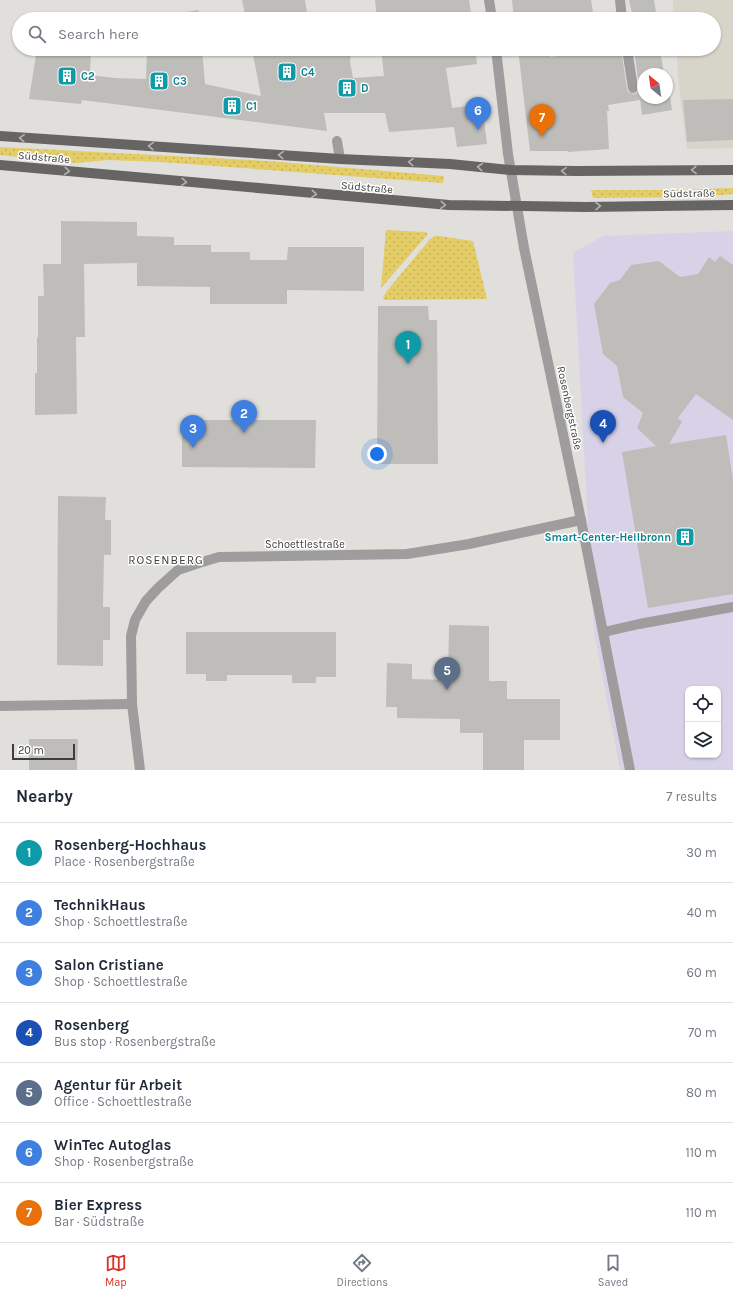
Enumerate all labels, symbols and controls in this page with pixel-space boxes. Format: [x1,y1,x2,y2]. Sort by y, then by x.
search box [12,12,721,56]
icon: search [26,23,48,45]
text: Search here [58,25,139,43]
building icon: C4 [276,61,298,83]
building icon: C2 [56,65,78,87]
place label: C4 [301,66,315,79]
north arrow [637,68,673,104]
place label: C2 [81,70,95,83]
building icon: C3 [148,70,170,92]
place label: C3 [173,75,187,88]
building icon: D [336,77,358,99]
place label: D [361,82,369,95]
building icon: C1 [221,95,243,117]
pin: 6 [465,97,491,130]
place label: C1 [246,100,257,113]
pin: 7 [529,104,555,137]
one-way arrow [19,133,25,142]
one-way arrow [148,142,154,151]
street label: Südstraße [17,149,71,166]
one-way arrow [278,151,284,160]
one-way arrow [408,158,414,167]
one-way arrow [477,163,483,172]
one-way arrow [64,166,70,175]
one-way arrow [691,166,697,174]
one-way arrow [561,167,567,175]
one-way arrow [181,177,187,186]
street label: Südstraße [340,179,394,196]
street label: Südstraße [663,187,716,200]
one-way arrow [311,189,317,198]
one-way arrow [440,200,446,209]
one-way arrow [595,202,601,211]
pin: 1 [395,331,421,364]
street label: Rosenbergstraße [554,365,585,452]
pin: 2 [231,400,257,433]
pin: 4 [590,410,616,443]
pin: 3 [180,415,206,448]
your location [367,444,387,464]
building icon: Smart-Center-Heilbronn [674,526,696,548]
place label: Smart-Center-Heilbronn [545,531,671,544]
street label: Schoettlestraße [265,538,345,551]
district label: ROSENBERG [128,553,204,567]
pin: 5 [434,657,460,690]
map controls [685,686,721,758]
button: locate [685,686,721,722]
button: layers [685,722,721,758]
scale bar [12,742,75,761]
text: 20 m [18,744,44,757]
text: Nearby [16,786,73,806]
text: 7 results [666,789,717,804]
text: Rosenberg-Hochhaus [54,836,206,854]
text: 1 [27,845,31,860]
text: 30 m [686,845,717,860]
text: Place · Rosenbergstraße [54,854,195,869]
text: TechnikHaus [54,896,146,914]
text: 2 [25,905,33,920]
text: 40 m [687,905,717,920]
text: Shop · Schoettlestraße [54,914,187,929]
text: Salon Cristiane [54,956,164,974]
text: 3 [25,965,33,980]
text: 60 m [687,965,717,980]
text: Shop · Schoettlestraße [54,974,187,989]
text: Rosenberg [54,1016,129,1034]
text: 4 [25,1025,33,1040]
text: 70 m [688,1025,717,1040]
text: Bus stop · Rosenbergstraße [54,1034,216,1049]
text: Agentur für Arbeit [54,1076,182,1094]
text: 5 [25,1085,33,1100]
text: 80 m [686,1085,717,1100]
text: Office · Schoettlestraße [54,1094,192,1109]
text: WinTec Autoglas [54,1136,172,1154]
text: 6 [25,1145,33,1160]
text: 110 m [685,1145,717,1160]
text: Shop · Rosenbergstraße [54,1154,194,1169]
text: Bier Express [54,1196,142,1214]
text: 7 [26,1205,32,1220]
text: 110 m [685,1205,717,1220]
text: Bar · Südstraße [54,1214,144,1229]
tab: Map [105,1252,127,1289]
tab: Directions [336,1252,388,1289]
tab: Saved [598,1252,628,1289]

